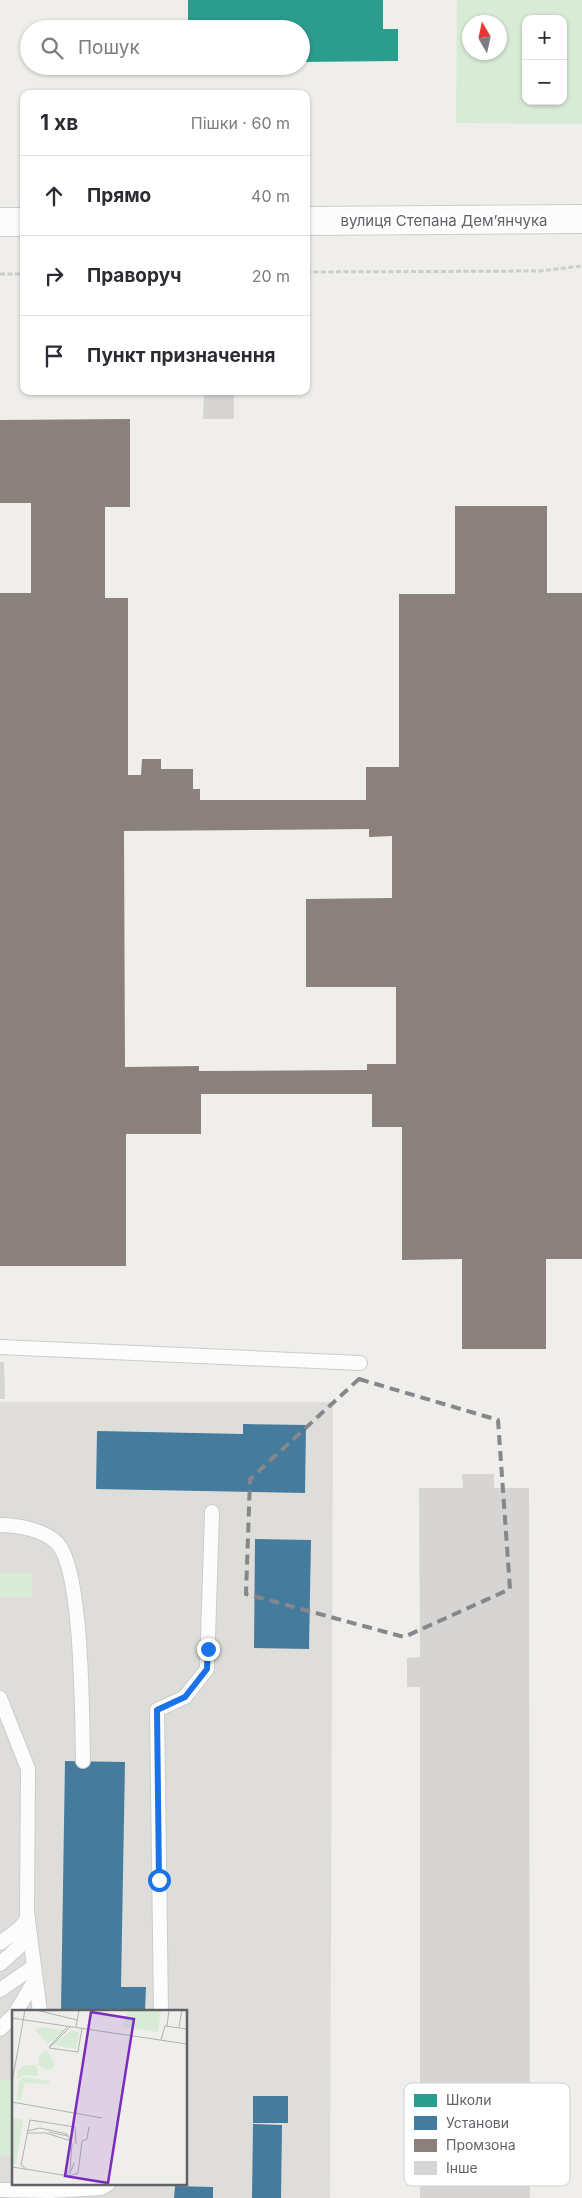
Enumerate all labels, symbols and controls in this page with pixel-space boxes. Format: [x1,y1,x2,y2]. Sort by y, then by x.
north arrow [462,15,507,60]
map controls [522,15,567,105]
button: + [522,15,567,60]
search box [20,20,310,75]
icon: search [38,34,66,62]
text: Пошук [78,36,140,59]
button: − [522,60,567,105]
text: 1 хв [40,110,78,135]
text: Пішки · 60 m [191,113,290,133]
icon: ahead [40,182,68,210]
text: Прямо [87,184,151,207]
text: 40 m [251,186,290,206]
street label: вулиця Степана Демʼянчука [340,211,548,230]
icon: right [40,262,68,290]
text: Праворуч [87,264,181,287]
text: 20 m [252,266,290,286]
icon: arrive [40,342,68,370]
text: Пункт призначення [87,344,275,367]
route end [197,1638,220,1661]
route start [148,1869,171,1892]
inset map [12,2010,188,2186]
legend [404,2083,570,2186]
text: Школи [446,2091,491,2108]
text: Установи [446,2114,509,2131]
text: Промзона [446,2136,516,2153]
text: Інше [446,2159,478,2176]

